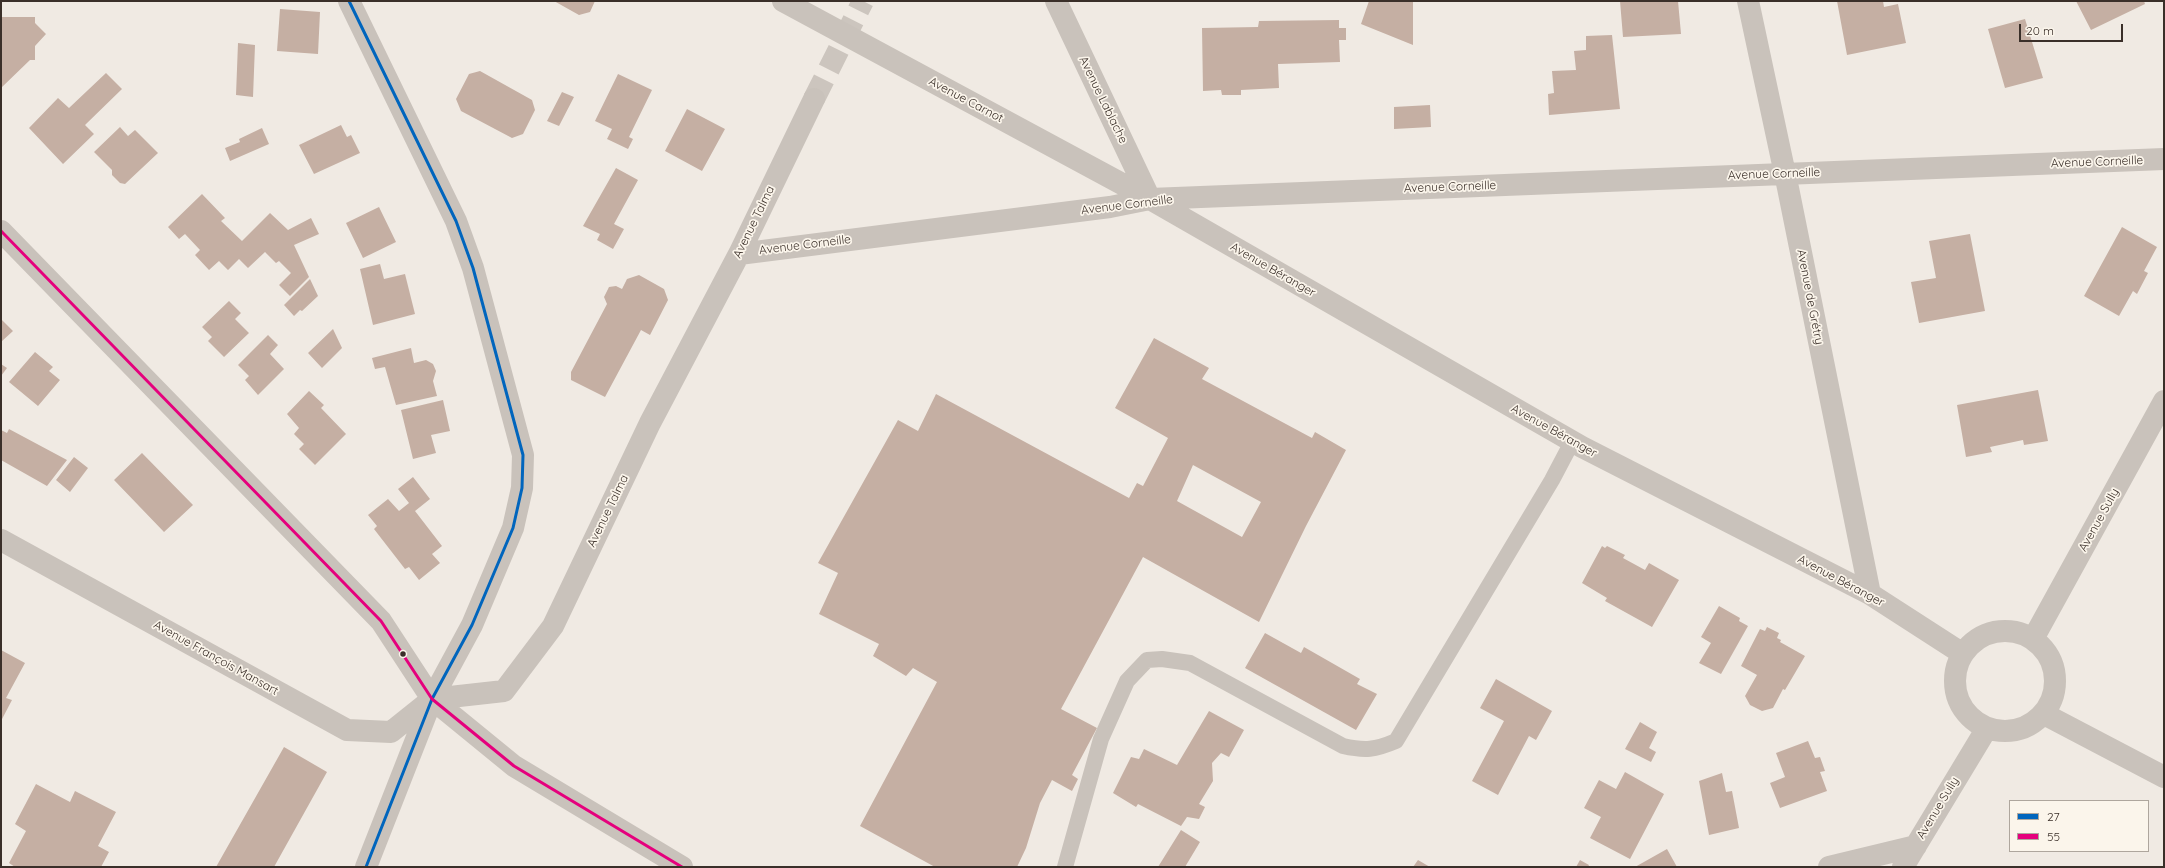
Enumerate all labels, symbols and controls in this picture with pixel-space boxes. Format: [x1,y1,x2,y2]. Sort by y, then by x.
scale bar [2021,16,2125,42]
text: 20 m [2026,23,2054,38]
street label: Avenue Lablache [1076,54,1130,146]
street label: Avenue Carnot [926,74,1006,126]
street label: Avenue Corneille [2051,153,2143,171]
street label: Avenue Corneille [1728,165,1820,183]
street label: Avenue Corneille [1404,178,1496,196]
street label: Avenue Talma [730,184,778,260]
street label: Avenue Corneille [1080,192,1174,218]
street label: Avenue Corneille [758,232,852,258]
street label: Avenue Béranger [1228,240,1318,300]
street label: Avenue de Grétry [1794,248,1826,346]
street label: Avenue Béranger [1508,401,1600,461]
street label: Avenue Talma [584,473,632,549]
street label: Avenue Sully [2076,486,2122,554]
street label: Avenue Béranger [1795,552,1887,610]
street label: Avenue François Mansart [151,618,281,698]
unlabelled marker [398,649,408,659]
street label: Avenue Sully [1914,774,1962,842]
legend [2009,800,2149,852]
text: 27 [2047,809,2060,824]
text: 55 [2047,829,2060,844]

